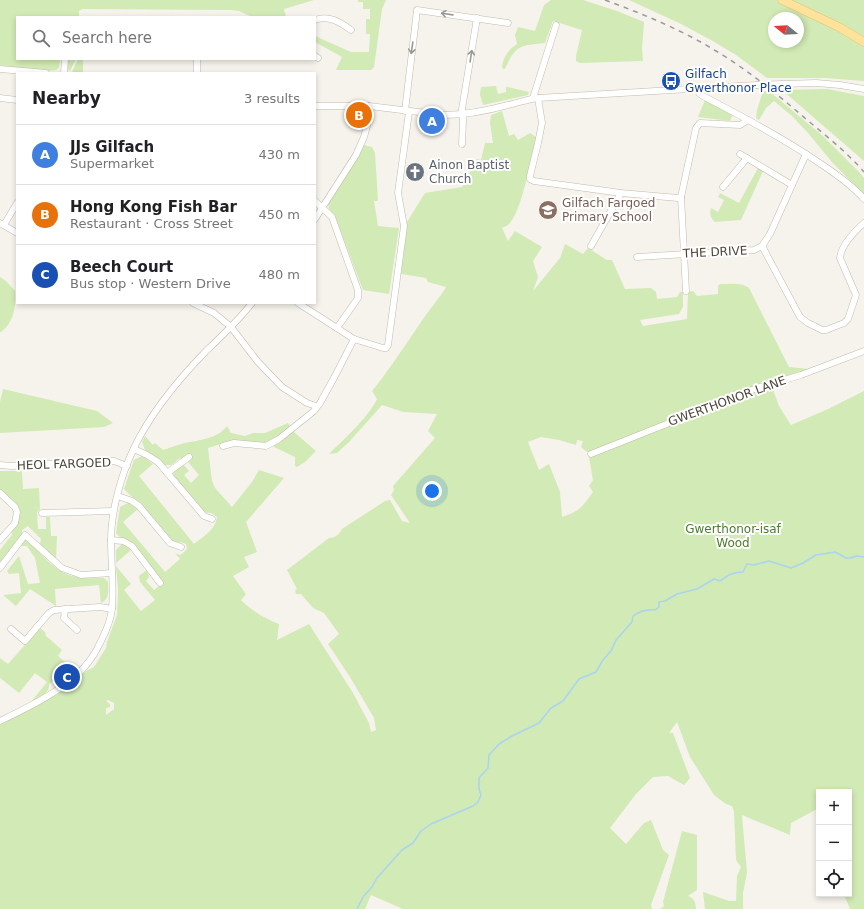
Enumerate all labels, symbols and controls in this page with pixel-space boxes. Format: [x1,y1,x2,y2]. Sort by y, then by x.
one-way arrow [441,10,454,18]
north arrow [768,12,804,48]
search box [16,16,316,60]
icon: search [30,27,52,49]
text: Search here [62,29,152,47]
one-way arrow [408,41,416,54]
one-way arrow [467,50,475,63]
place label: Gilfach Gwerthonor Place [685,67,792,95]
bus stop icon: Gilfach Gwerthonor Place [660,70,682,92]
text: Nearby [32,88,101,108]
text: 3 results [244,91,300,106]
pin: B [346,100,372,130]
pin: A [419,106,445,136]
text: JJs Gilfach [70,138,154,156]
text: A [40,147,50,162]
text: 430 m [258,147,300,162]
text: Supermarket [70,156,154,171]
place label: Ainon Baptist Church [429,158,509,186]
church icon: Ainon Baptist Church [404,161,426,183]
place label: Gilfach Fargoed Primary School [562,196,655,224]
text: Hong Kong Fish Bar [70,198,237,216]
school or university icon: Gilfach Fargoed Primary School [537,199,559,221]
text: B [40,207,50,222]
text: 450 m [258,207,300,222]
text: Restaurant · Cross Street [70,216,233,231]
street label: THE DRIVE [681,243,748,261]
text: Beech Court [70,258,173,276]
text: C [40,267,50,282]
text: 480 m [258,267,300,282]
text: Bus stop · Western Drive [70,276,231,291]
street label: GWERTHONOR LANE [666,373,788,429]
street label: HEOL FARGOED [17,455,111,473]
your location [422,481,442,501]
park label: Gwerthonor-isaf Wood [685,522,782,550]
pin: C [54,662,80,692]
map controls [816,789,852,897]
button: + [816,789,852,825]
button: − [816,825,852,861]
button: locate [816,861,852,897]

